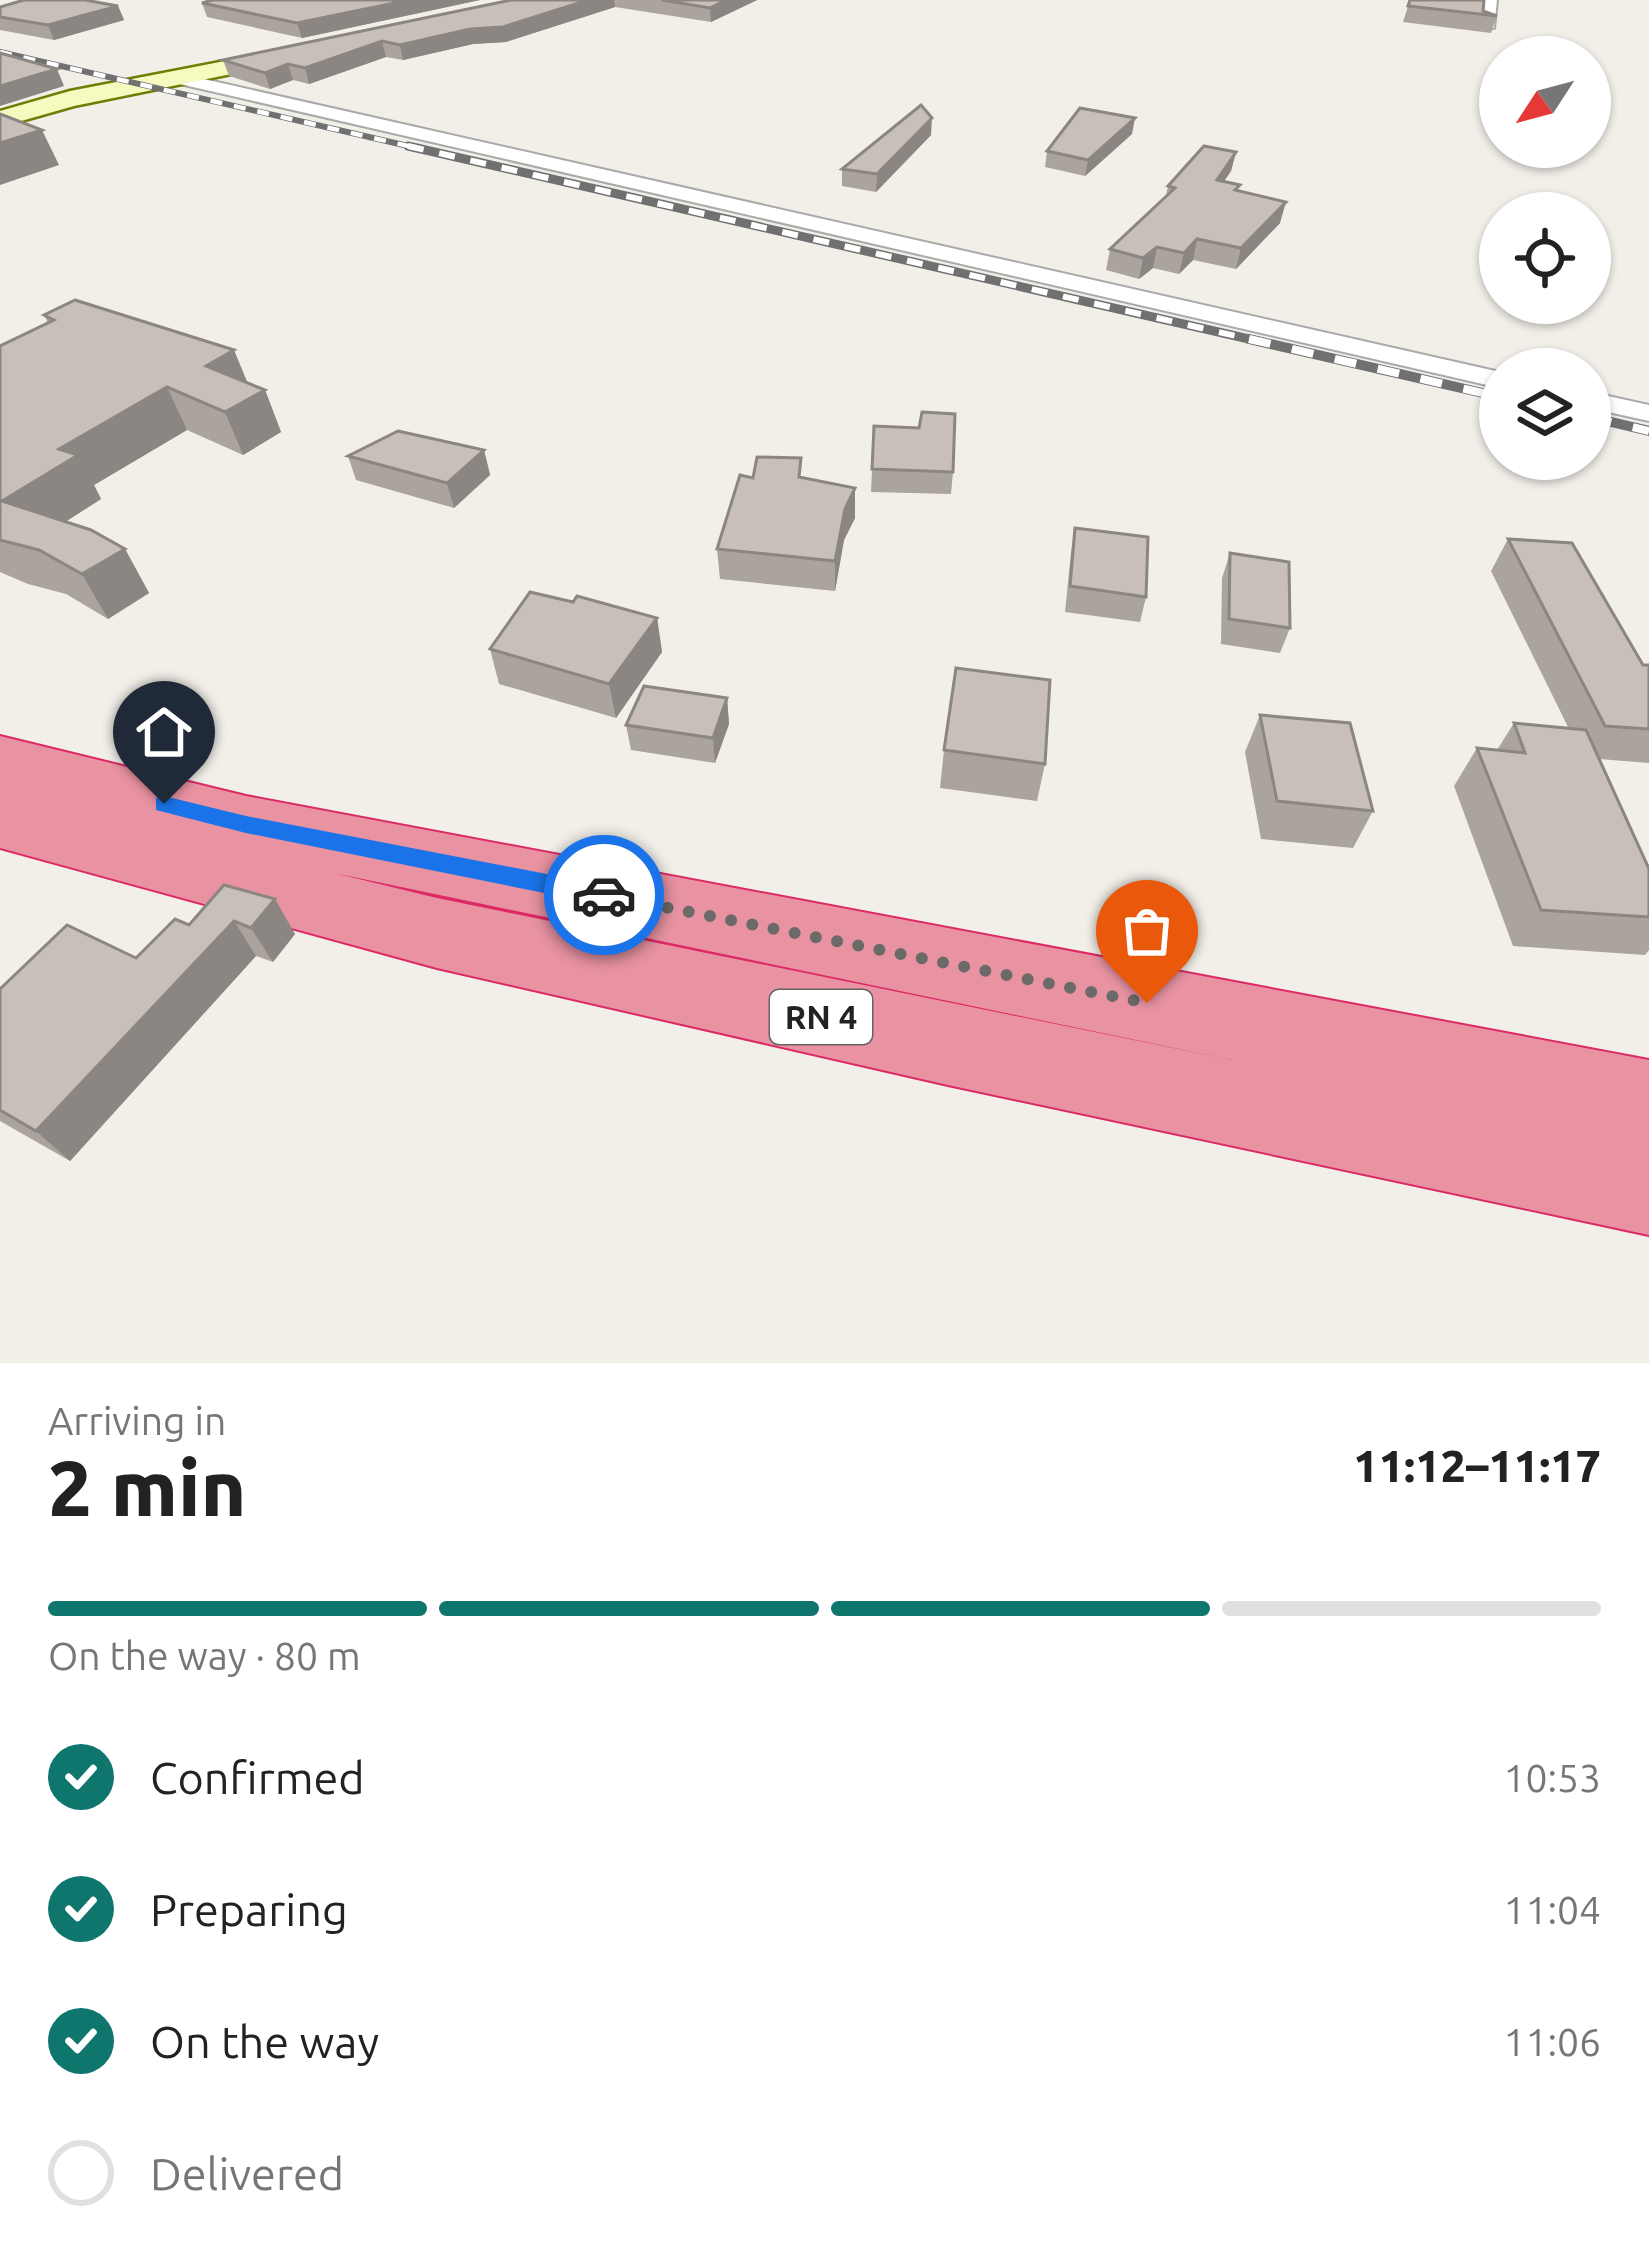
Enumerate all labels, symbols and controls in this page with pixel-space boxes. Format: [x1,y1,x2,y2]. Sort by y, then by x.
north arrow [1479,36,1611,168]
map controls [1479,36,1611,480]
button: locate [1479,192,1611,324]
button: layers [1479,348,1611,480]
pin [113,681,215,804]
icon: home [131,699,197,765]
courier [544,835,664,955]
icon: car [571,862,637,928]
pin [1096,880,1198,1003]
icon: bag [1114,898,1180,964]
road number: RN 4 [770,990,872,1044]
text: Arriving in [48,1399,226,1442]
text: 11:12–11:17 [1353,1440,1601,1491]
text: 2 min [48,1443,246,1531]
text: On the way · 80 m [48,1634,361,1677]
icon: check [48,1744,114,1810]
text: Confirmed [150,1752,365,1803]
text: 10:53 [1503,1756,1601,1799]
icon: check [48,1876,114,1942]
text: Preparing [150,1884,348,1935]
text: 11:04 [1503,1888,1601,1931]
icon: check [48,2008,114,2074]
text: On the way [150,2016,379,2067]
text: 11:06 [1503,2020,1601,2063]
text: Delivered [150,2148,344,2199]

